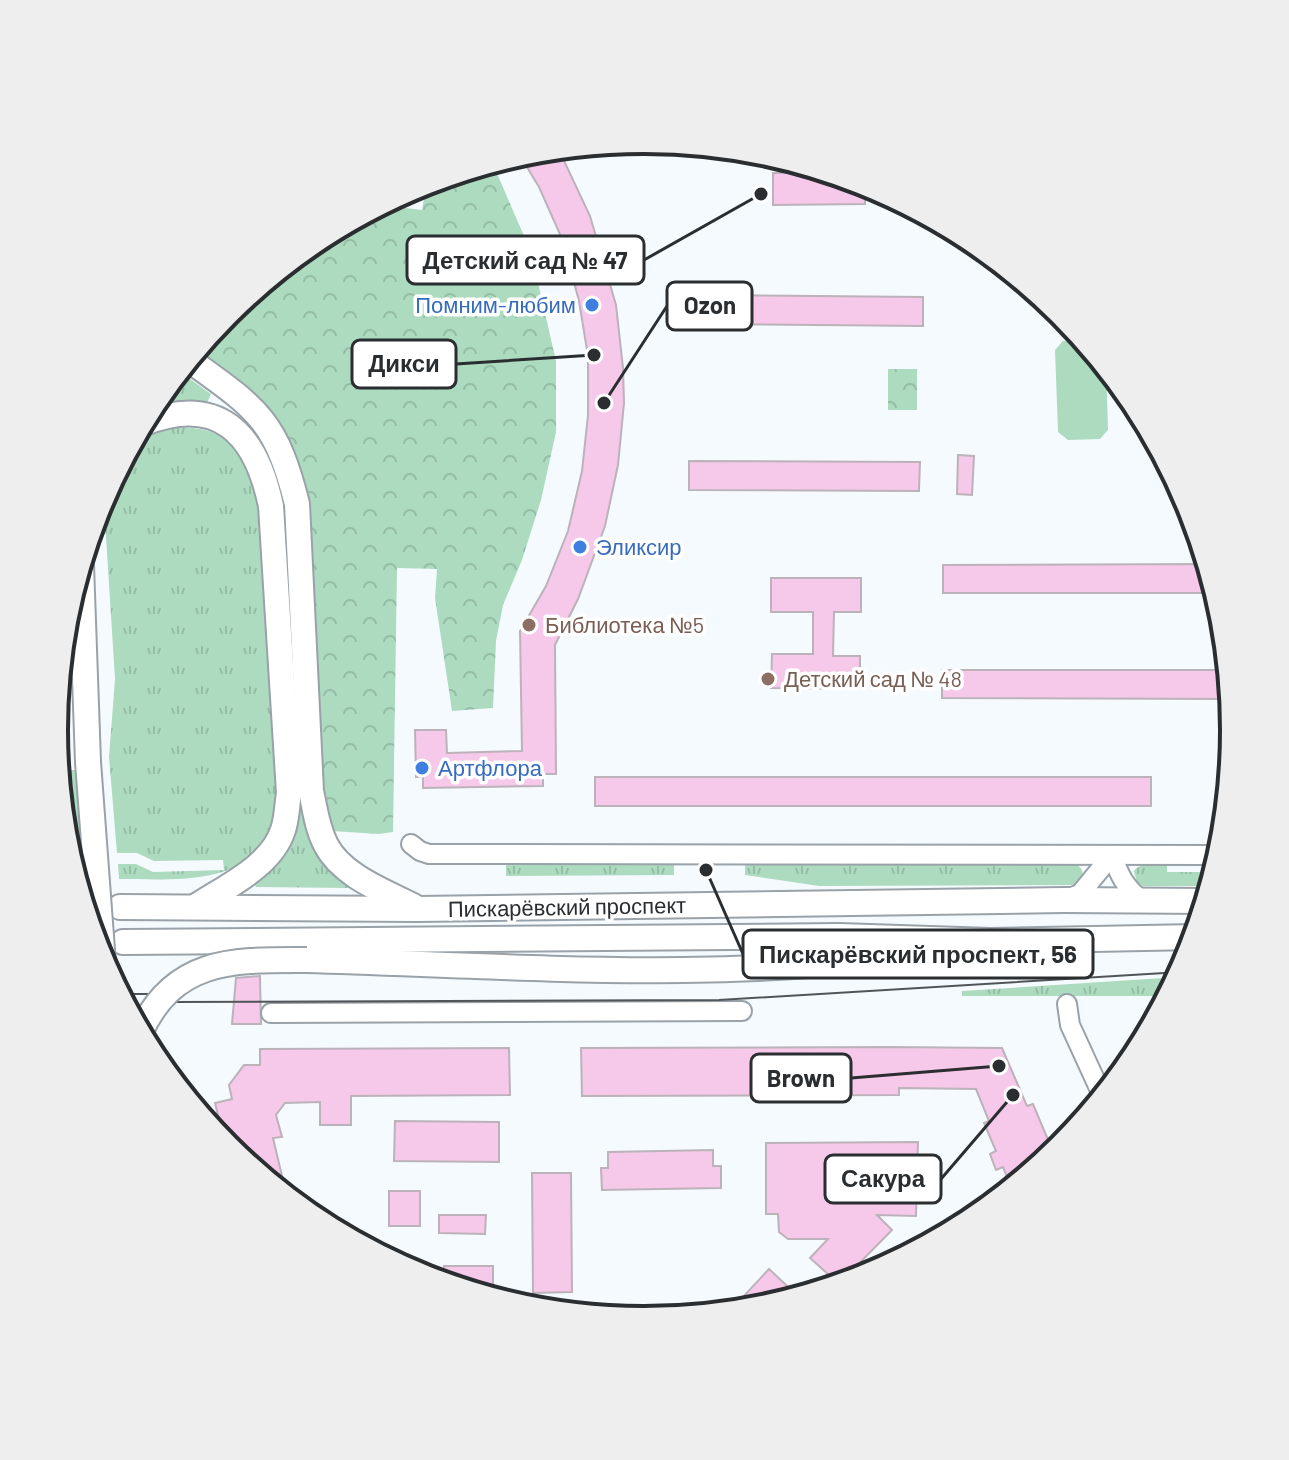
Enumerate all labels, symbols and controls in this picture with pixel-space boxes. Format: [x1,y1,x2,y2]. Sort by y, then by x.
callout: Детский сад № 47 [407,236,644,284]
text: Детский сад № 47 [423,245,627,274]
callout: Ozon [667,282,752,330]
text: Ozon [684,290,736,319]
place label: Помним-любим [415,291,576,317]
marker: Помним-любим [583,296,601,314]
callout: Дикси [352,340,456,388]
text: Дикси [368,348,440,377]
place label: Эликсир [596,533,682,560]
marker: Эликсир [571,538,589,556]
place label: Библиотека №5 [545,611,704,637]
marker: Библиотека №5 [520,616,538,634]
place label: Детский сад № 48 [784,665,962,692]
marker: Детский сад № 48 [759,670,777,688]
place label: Артфлора [438,754,543,781]
marker: Артфлора [413,759,431,777]
street label: Пискарёвский проспект [448,891,686,922]
callout: Пискарёвский проспект, 56 [743,930,1093,978]
text: Пискарёвский проспект, 56 [759,939,1077,968]
callout: Brown [751,1054,851,1102]
text: Brown [767,1063,835,1092]
callout: Сакура [825,1155,941,1203]
text: Сакура [841,1163,926,1192]

